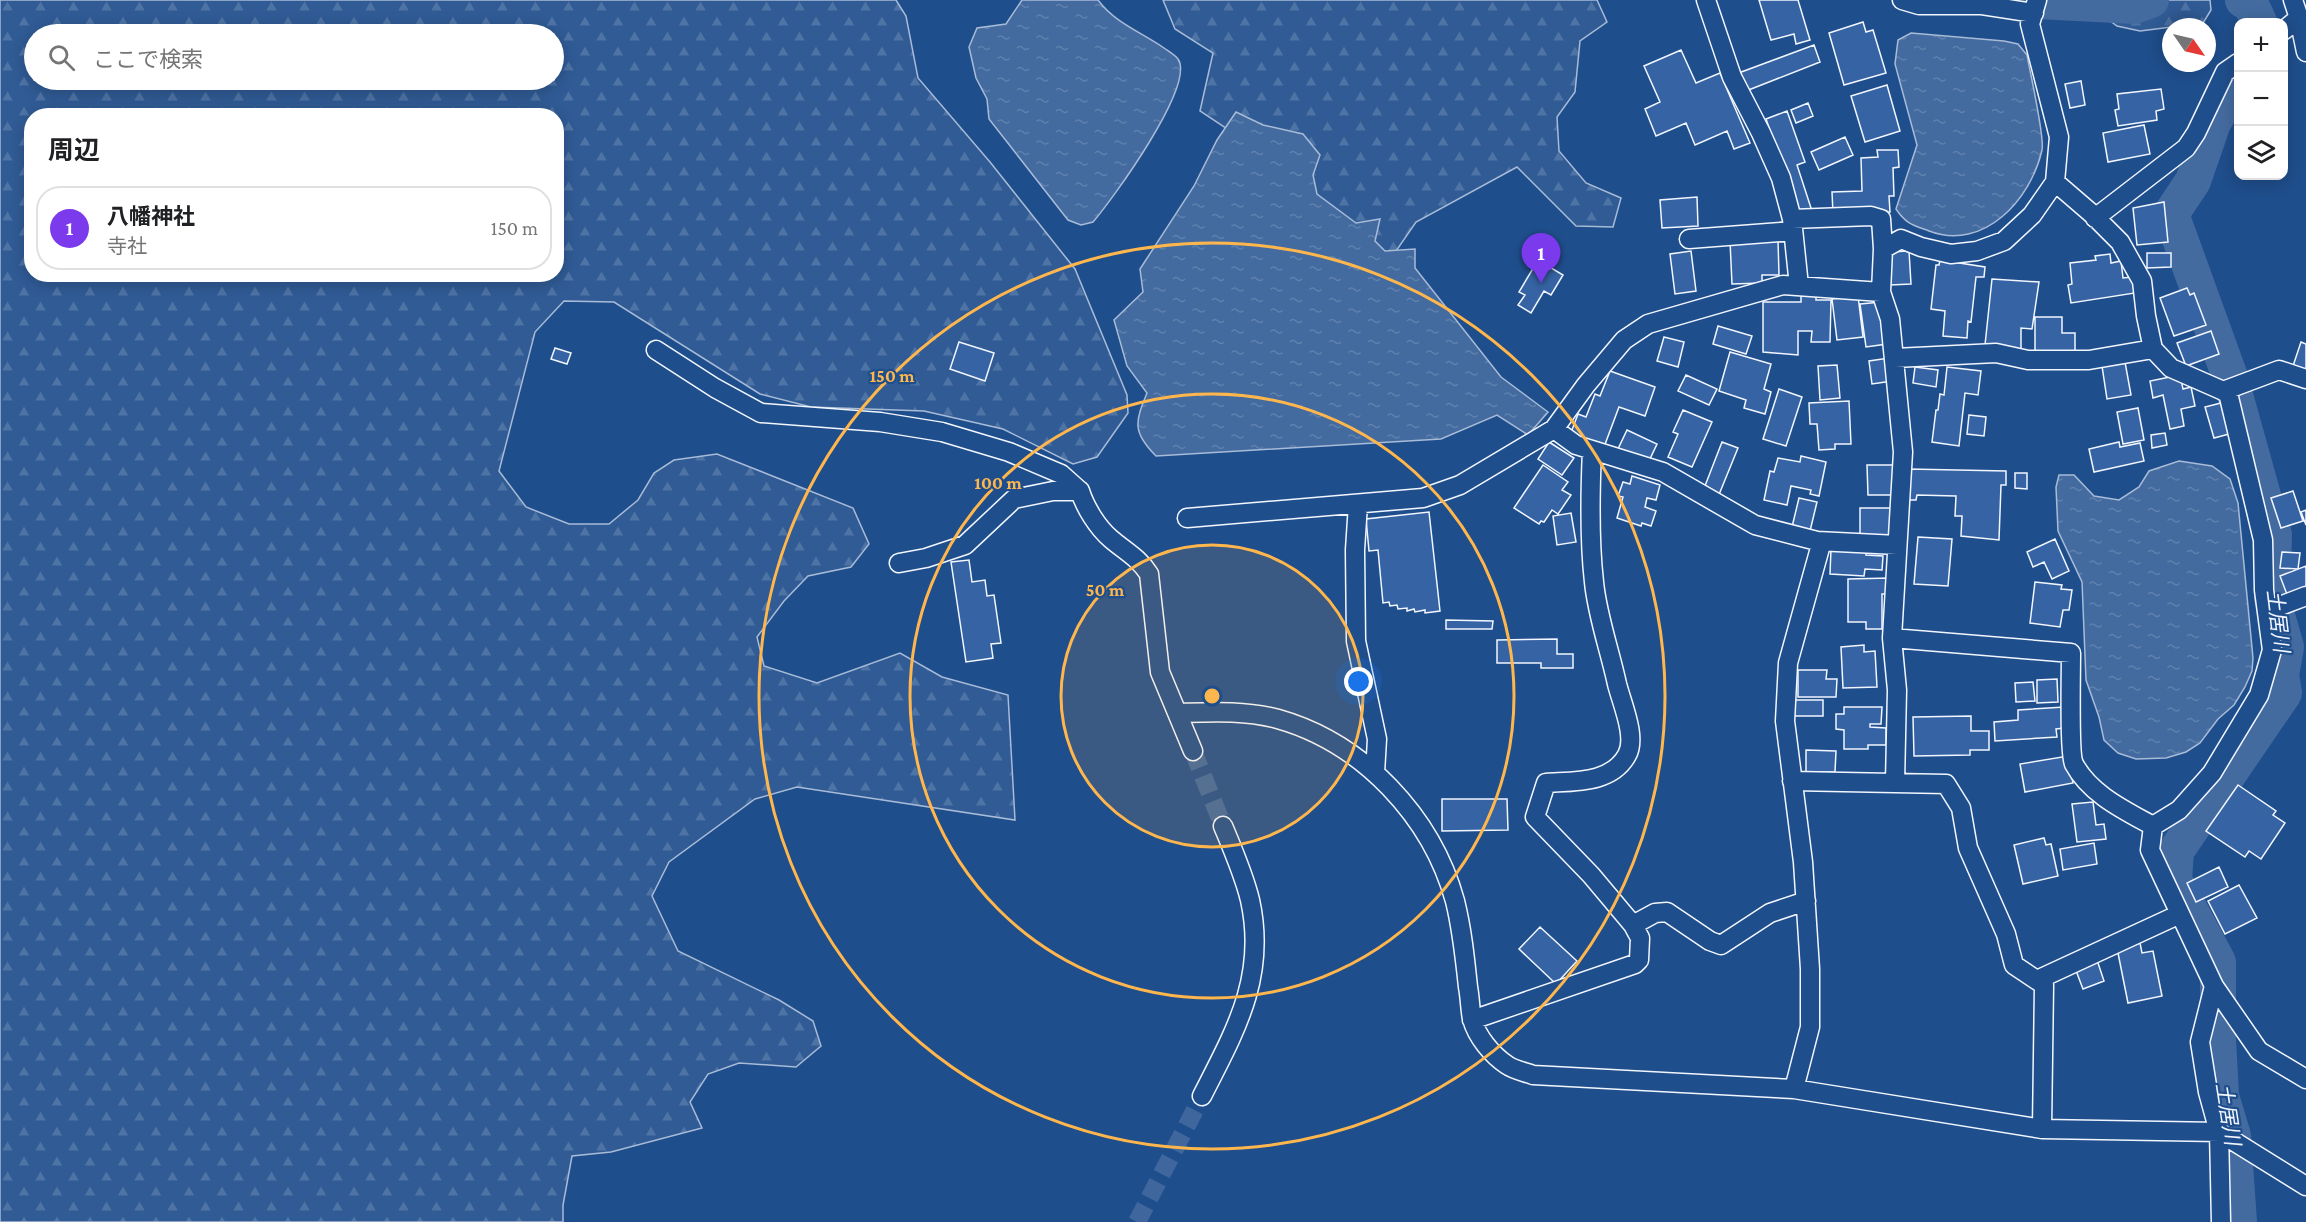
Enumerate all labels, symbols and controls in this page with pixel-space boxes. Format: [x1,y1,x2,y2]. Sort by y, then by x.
north arrow [2162,18,2216,72]
map controls [2234,18,2288,180]
button: + [2234,18,2288,72]
search box [24,24,564,90]
icon: search [45,41,78,74]
text: ここで検索 [93,47,203,72]
button: − [2234,72,2288,126]
button: layers [2234,126,2288,180]
text: 周辺 [48,136,100,165]
text: 八幡神社 [107,204,195,229]
text: 1 [66,217,73,239]
text: 150 m [491,217,538,239]
pin: 1 [1522,234,1560,283]
text: 寺社 [107,235,147,257]
text: 150 m [869,366,915,386]
text: 100 m [974,473,1022,493]
text: 50 m [1086,580,1125,600]
water label: 土居川 [2262,588,2294,656]
your location [1344,667,1373,696]
centre of rings [1202,686,1222,706]
water label: 土居川 [2211,1081,2245,1149]

